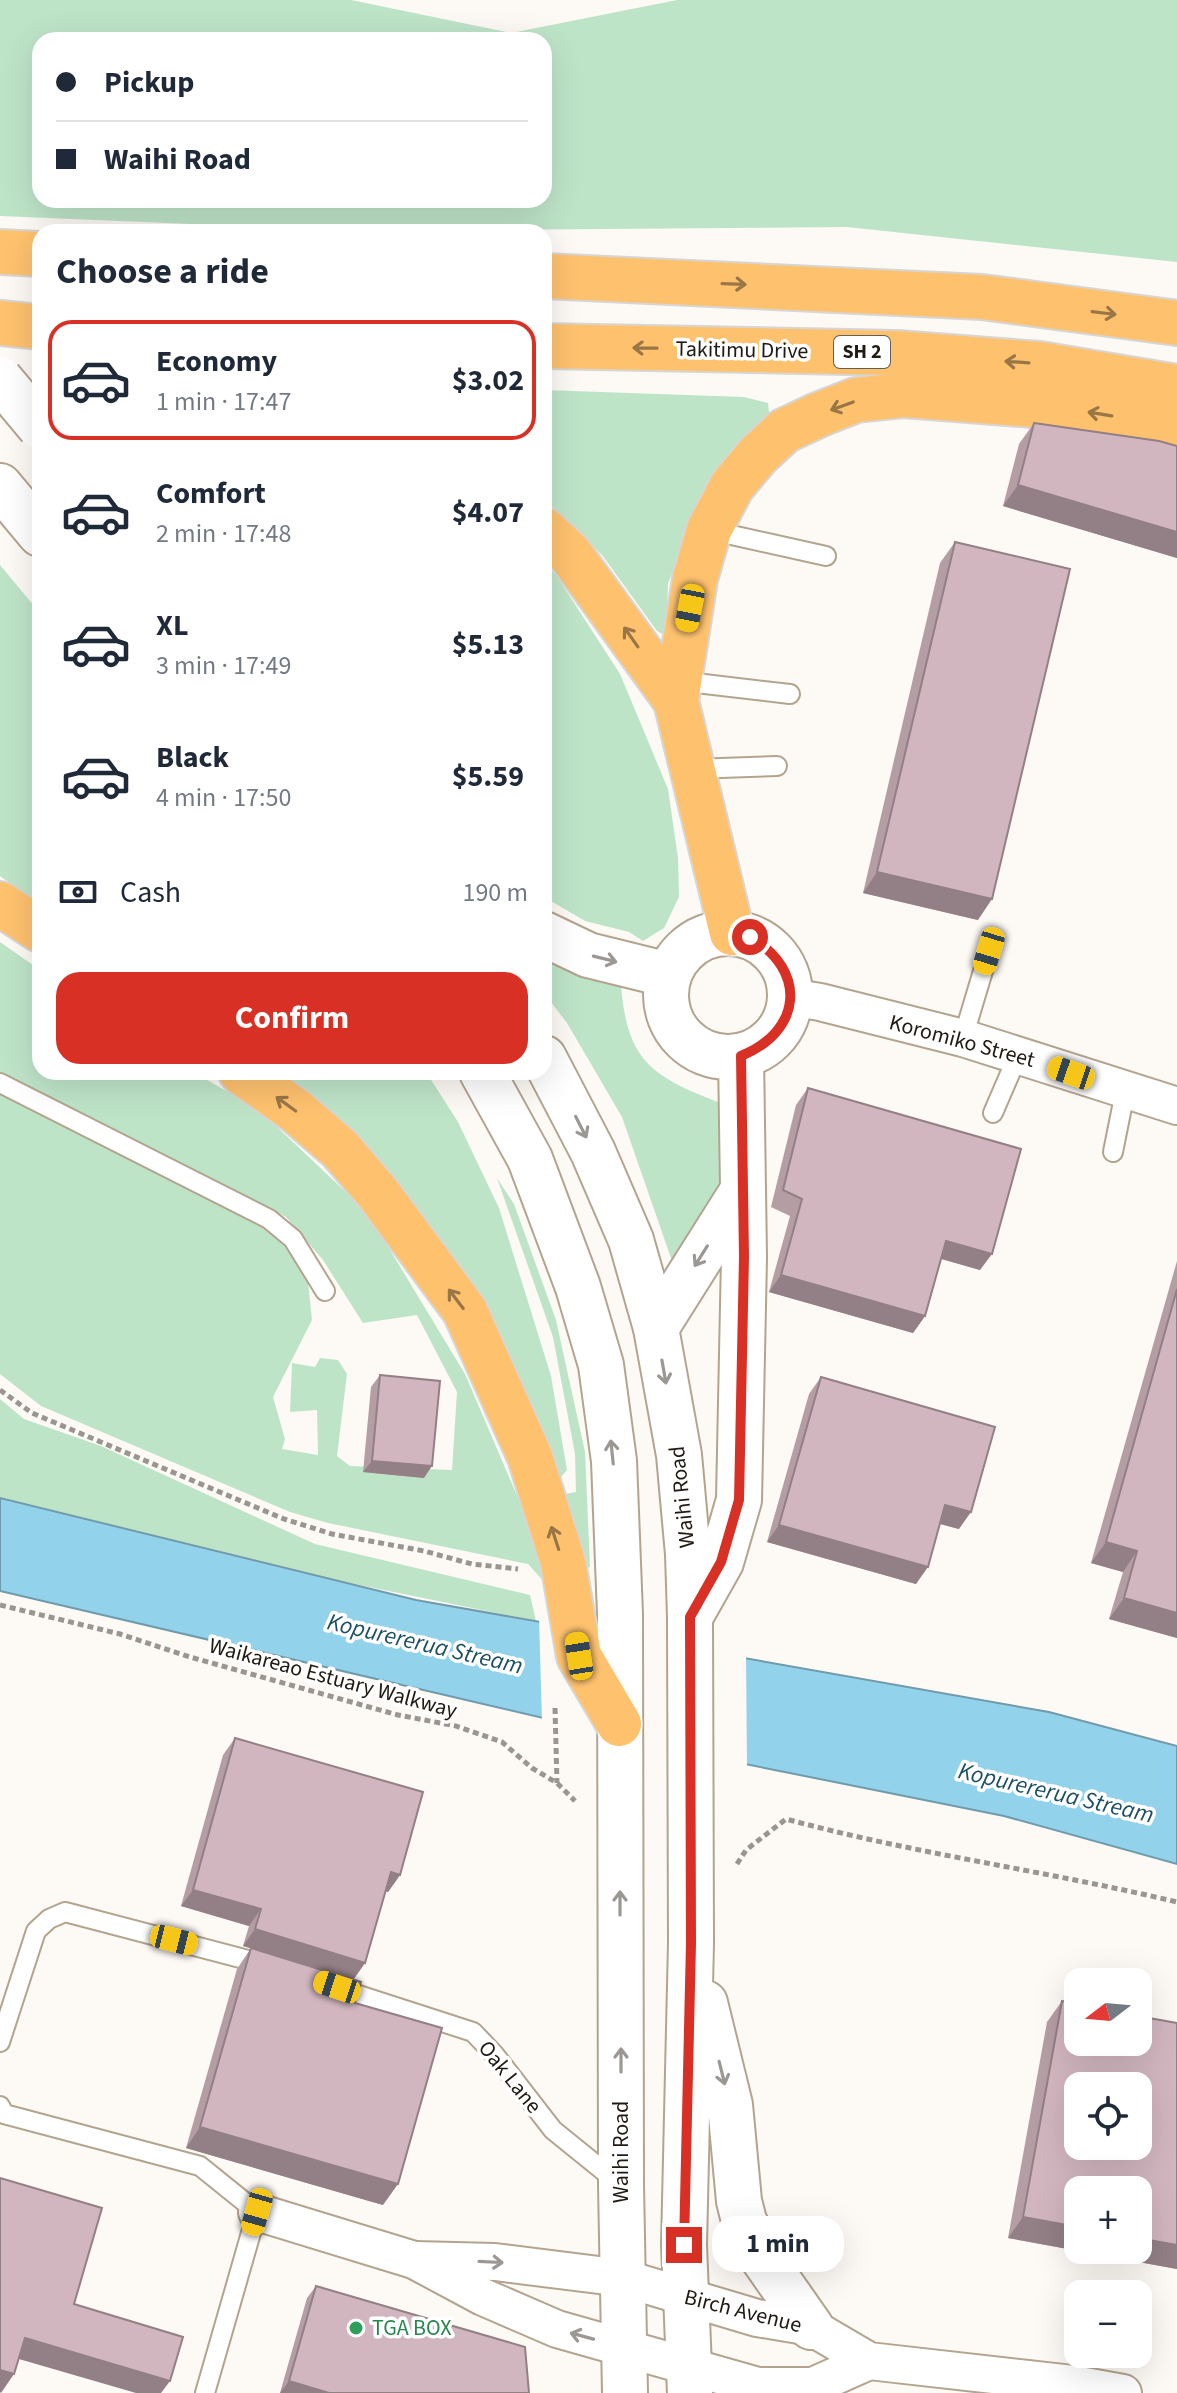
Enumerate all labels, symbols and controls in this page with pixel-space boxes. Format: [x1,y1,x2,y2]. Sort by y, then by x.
text: Pickup [104,61,194,104]
text: Waihi Road [104,138,251,181]
text: Choose a ride [56,246,269,297]
one-way arrow [720,277,747,292]
one-way arrow [1091,306,1117,321]
street label: Takitimu Drive [675,333,809,367]
road number: SH 2 [834,336,890,368]
text: Economy [156,340,277,383]
one-way arrow [632,340,659,356]
icon: car [60,344,132,416]
one-way arrow [1004,354,1031,369]
text: $3.02 [452,359,524,402]
text: 1 min · 17:47 [156,383,291,420]
one-way arrow [830,399,855,414]
one-way arrow [1088,406,1113,421]
text: Comfort [156,472,266,515]
icon: car [60,476,132,548]
text: $4.07 [452,491,524,534]
text: 2 min · 17:48 [156,515,291,552]
car [674,582,706,634]
text: XL [156,604,189,647]
icon: car [60,608,132,680]
text: $5.13 [452,623,524,666]
one-way arrow [623,627,639,649]
text: 3 min · 17:49 [156,647,291,684]
text: Black [156,736,229,779]
icon: car [60,740,132,812]
text: $5.59 [452,755,524,798]
text: 4 min · 17:50 [156,779,291,816]
icon: cash [56,870,100,914]
text: Cash [120,871,181,914]
text: 190 m [462,874,528,911]
route start [732,919,768,955]
car [971,925,1007,977]
one-way arrow [591,953,617,968]
button: Confirm [56,972,528,1064]
street label: Koromiko Street [886,1006,1039,1076]
car [1044,1054,1098,1092]
one-way arrow [275,1096,297,1112]
one-way arrow [574,1115,589,1139]
one-way arrow [693,1245,710,1267]
one-way arrow [448,1288,464,1310]
one-way arrow [657,1359,672,1385]
one-way arrow [605,1439,620,1466]
street label: Waihi Road [661,1444,703,1550]
one-way arrow [547,1526,562,1551]
water label: Kopurererua Stream [324,1604,526,1684]
street label: Waikareao Estuary Walkway [205,1629,461,1727]
car [563,1630,595,1682]
water label: Kopurererua Stream [955,1753,1157,1833]
one-way arrow [612,1890,628,1917]
car [148,1923,200,1957]
car [310,1968,364,2006]
north arrow [1064,1968,1152,2056]
map controls [1064,1968,1152,2368]
street label: Oak Lane [471,2034,549,2120]
one-way arrow [613,2047,629,2074]
one-way arrow [716,2060,731,2085]
button: locate [1064,2072,1152,2160]
street label: Waihi Road [605,2101,637,2203]
button: + [1064,2176,1152,2264]
car [239,2186,275,2238]
callout: 1 min [712,2217,844,2273]
text: 1 min [746,2225,810,2262]
route end [666,2227,702,2263]
one-way arrow [478,2255,504,2270]
button: − [1064,2280,1152,2368]
street label: Birch Avenue [681,2281,805,2341]
place label: TGA BOX [372,2312,452,2344]
marker: TGA BOX [347,2319,365,2337]
one-way arrow [569,2328,595,2343]

